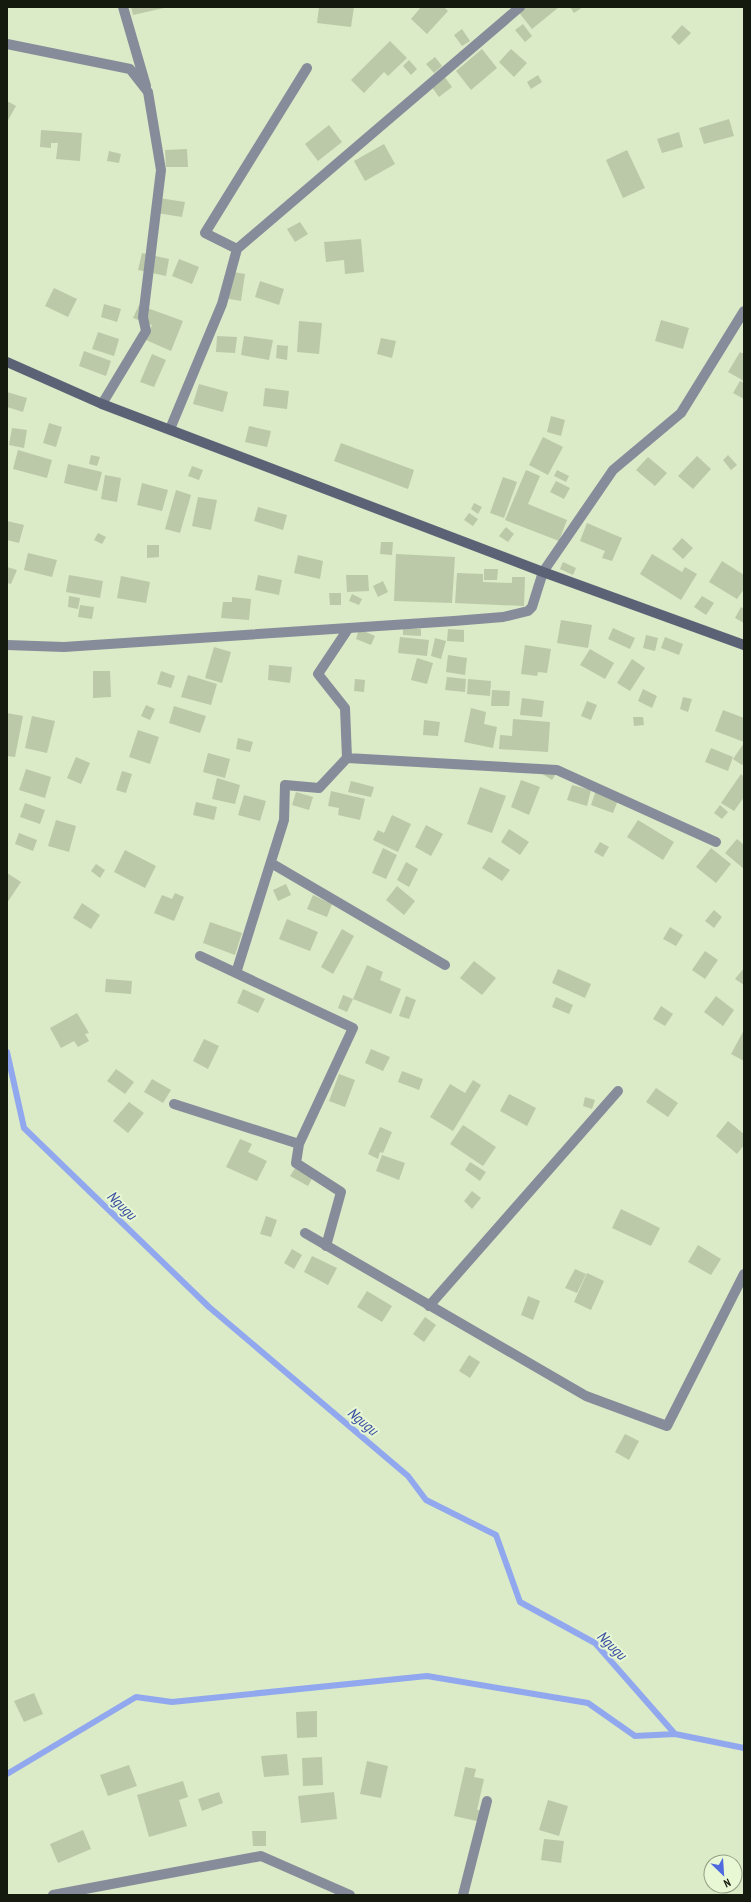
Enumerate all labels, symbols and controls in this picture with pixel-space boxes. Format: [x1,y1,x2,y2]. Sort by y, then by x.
water label: Ngugu [103,1186,142,1225]
water label: Ngugu [344,1403,383,1440]
water label: Ngugu [593,1626,632,1665]
north arrow [703,1854,743,1894]
text: N [722,1875,733,1891]

